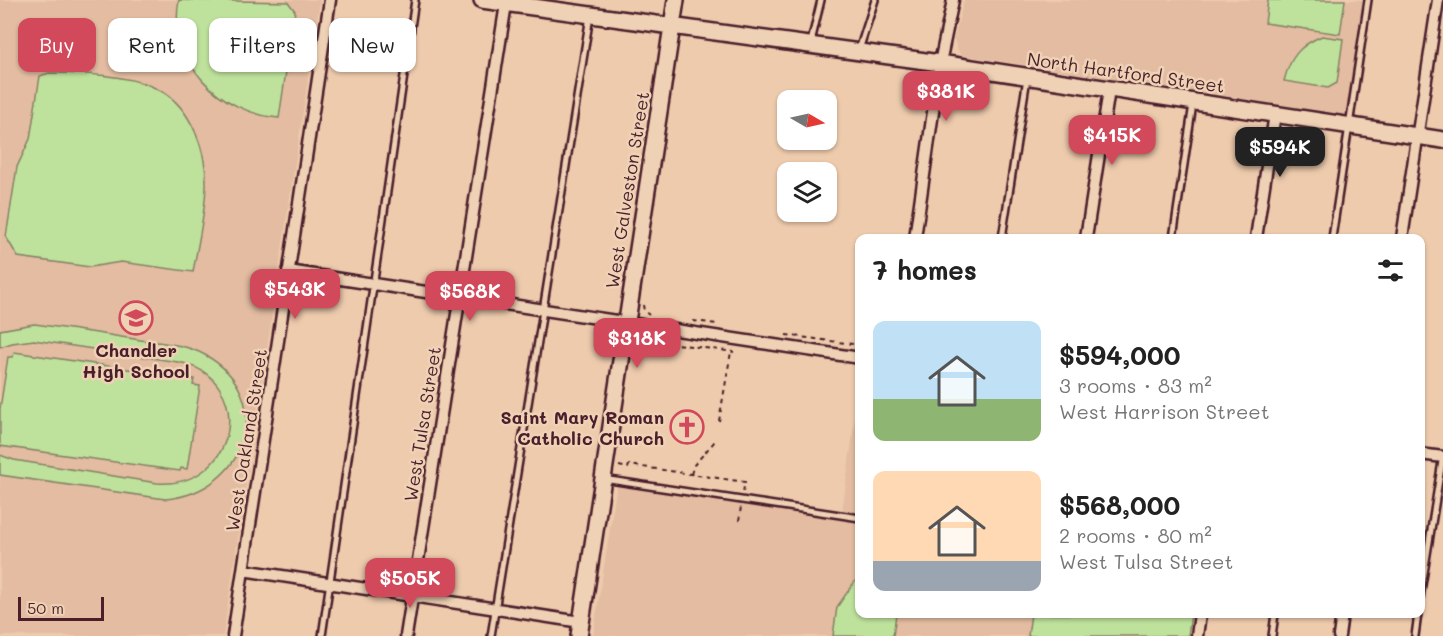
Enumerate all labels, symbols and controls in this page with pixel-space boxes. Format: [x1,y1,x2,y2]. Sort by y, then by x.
chip: Buy [18,18,96,72]
chip: Rent [108,18,197,72]
chip: Filters [209,18,317,72]
chip: New [329,18,416,72]
street label: North Hartford Street [1026,46,1226,98]
pin: $381K [904,71,988,122]
text: $381K [917,77,975,103]
street label: West Galveston Street [600,90,654,290]
north arrow [777,90,837,150]
map controls [777,90,837,222]
pin: $415K [1070,115,1154,166]
text: $415K [1083,121,1141,147]
pin: $594K [1238,127,1322,178]
text: $594K [1249,133,1311,159]
button: layers [777,162,837,222]
text: 7 homes [873,253,977,287]
icon: filters [1374,254,1407,287]
pin: $543K [253,269,337,320]
pin: $568K [428,271,512,322]
text: $543K [264,275,326,301]
text: $568K [439,277,501,303]
school or university icon: Chandler High School [118,300,154,336]
pin: $318K [595,318,679,369]
text: $318K [608,324,666,350]
place label: Chandler High School [82,338,190,383]
text: $594,000 [1059,338,1181,372]
street label: West Tulsa Street [398,345,446,503]
icon: home [921,345,993,417]
street label: West Oakland Street [220,347,272,533]
text: 3 rooms · 83 m² [1059,372,1212,398]
text: West Harrison Street [1059,398,1270,424]
place label: Saint Mary Roman Catholic Church [501,405,664,450]
church icon: Saint Mary Roman Catholic Church [669,409,705,445]
text: $568,000 [1059,488,1180,522]
icon: home [921,495,993,567]
text: 2 rooms · 80 m² [1059,522,1212,548]
text: West Tulsa Street [1059,548,1233,574]
pin: $505K [368,558,452,609]
text: $505K [379,564,441,590]
scale bar [18,594,104,622]
text: 50 m [27,597,64,618]

